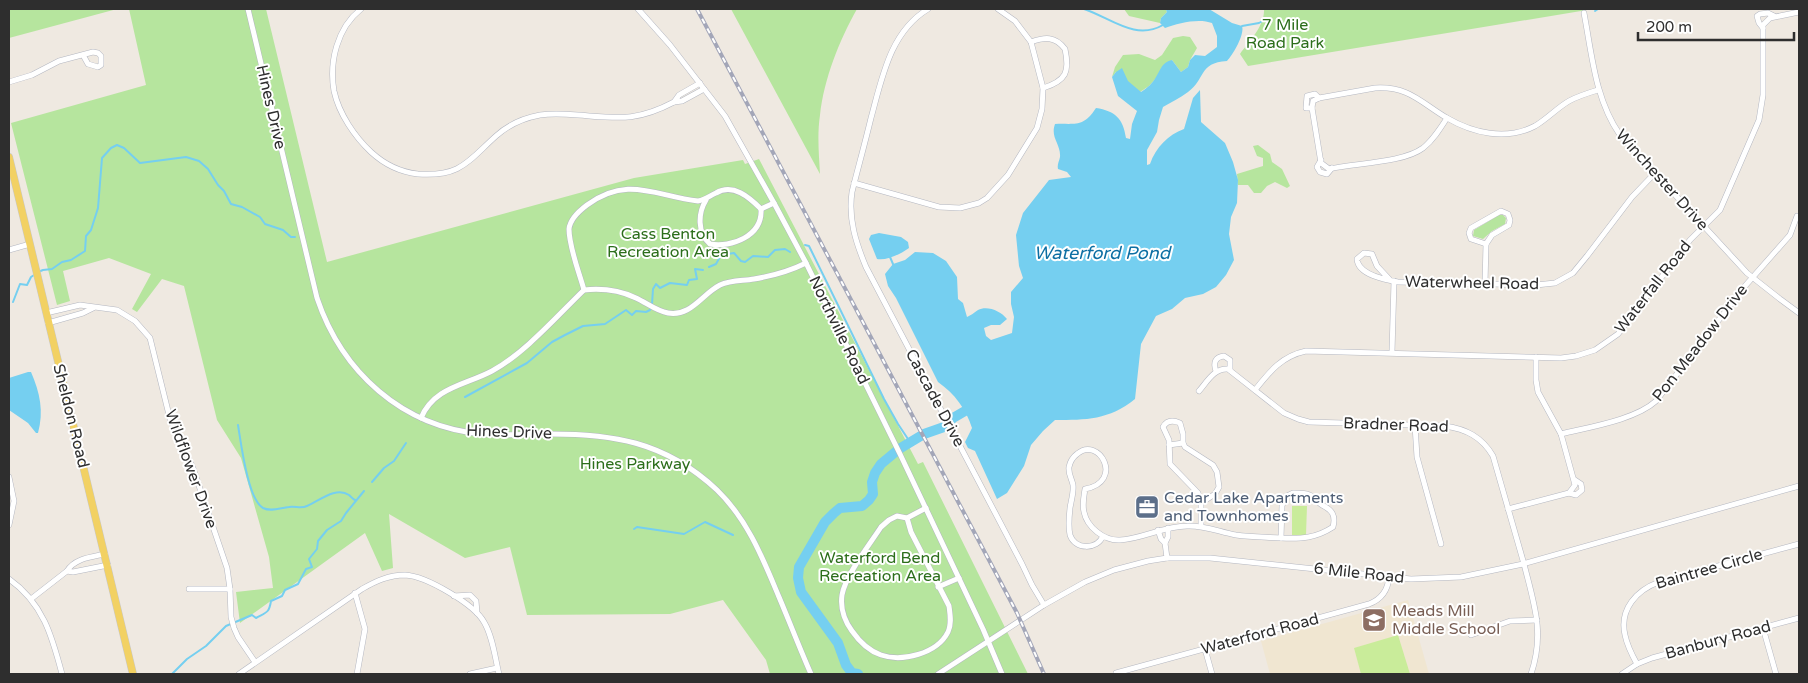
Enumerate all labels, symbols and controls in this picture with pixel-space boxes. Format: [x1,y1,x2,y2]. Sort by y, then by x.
scale bar [1638,10,1794,42]
park label: 7 Mile Road Park [1246,15,1325,53]
text: 200 m [1646,18,1692,36]
street label: Hines Drive [252,63,290,151]
street label: Winchester Drive [1611,125,1713,235]
park label: Cass Benton Recreation Area [607,224,729,262]
street label: Waterfall Road [1610,236,1696,338]
water label: Waterford Pond [1034,242,1173,264]
street label: Waterwheel Road [1405,272,1539,294]
street label: Northville Road [804,273,874,387]
street label: Pon Meadow Drive [1648,280,1752,406]
street label: Cascade Drive [901,346,969,450]
street label: Sheldon Road [48,362,94,470]
street label: Wildflower Drive [160,407,222,531]
street label: Bradner Road [1343,413,1449,437]
street label: Hines Drive [466,421,552,443]
park label: Hines Parkway [580,454,691,474]
place label: Cedar Lake Apartments and Townhomes [1164,488,1344,526]
office icon: Cedar Lake Apartments and Townhomes [1134,494,1160,520]
street label: Baintree Circle [1653,544,1765,594]
park label: Waterford Bend Recreation Area [819,548,941,586]
street label: 6 Mile Road [1313,558,1405,588]
place label: Meads Mill Middle School [1392,601,1500,639]
school or university icon: Meads Mill Middle School [1361,607,1387,633]
street label: Waterford Road [1199,609,1321,659]
street label: Banbury Road [1663,616,1773,664]

